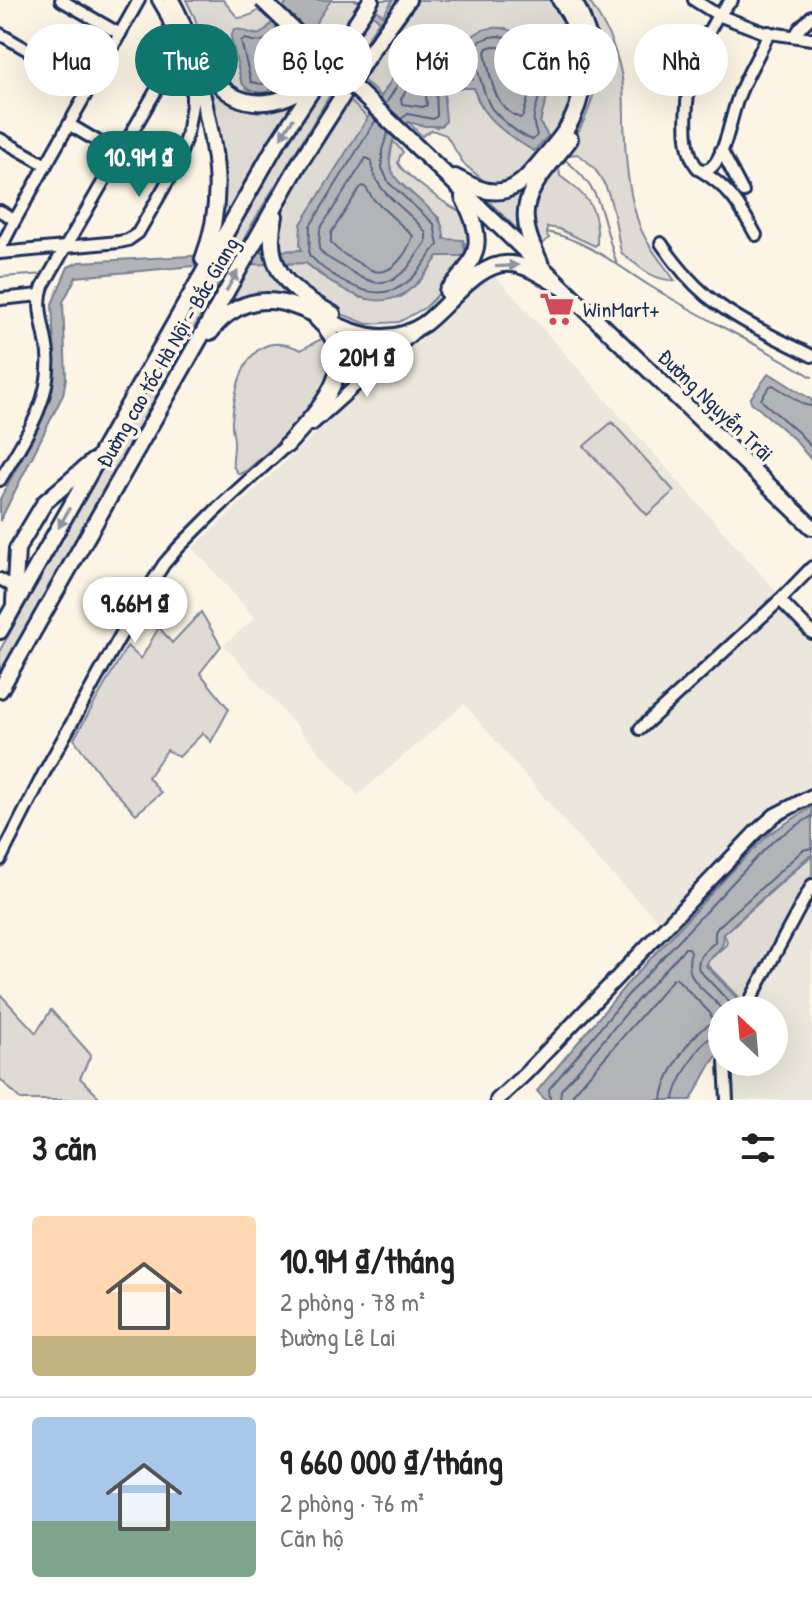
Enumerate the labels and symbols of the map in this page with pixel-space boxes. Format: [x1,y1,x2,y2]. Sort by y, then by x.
one-way arrow [280,117,295,138]
pin: 10.9M ₫ [65,131,213,199]
street label: Đường cao tốc Hà Nội - Bắc Giang [89,231,245,473]
one-way arrow [494,259,519,272]
one-way arrow [225,270,239,292]
supermarket icon: WinMart+ [538,290,576,328]
place label: WinMart+ [583,294,660,324]
pin: 20M ₫ [311,331,423,399]
street label: Đường Nguyễn Trãi [652,342,780,468]
one-way arrow [57,507,71,529]
pin: 9.66M ₫ [61,577,209,645]
north arrow [708,996,788,1076]

